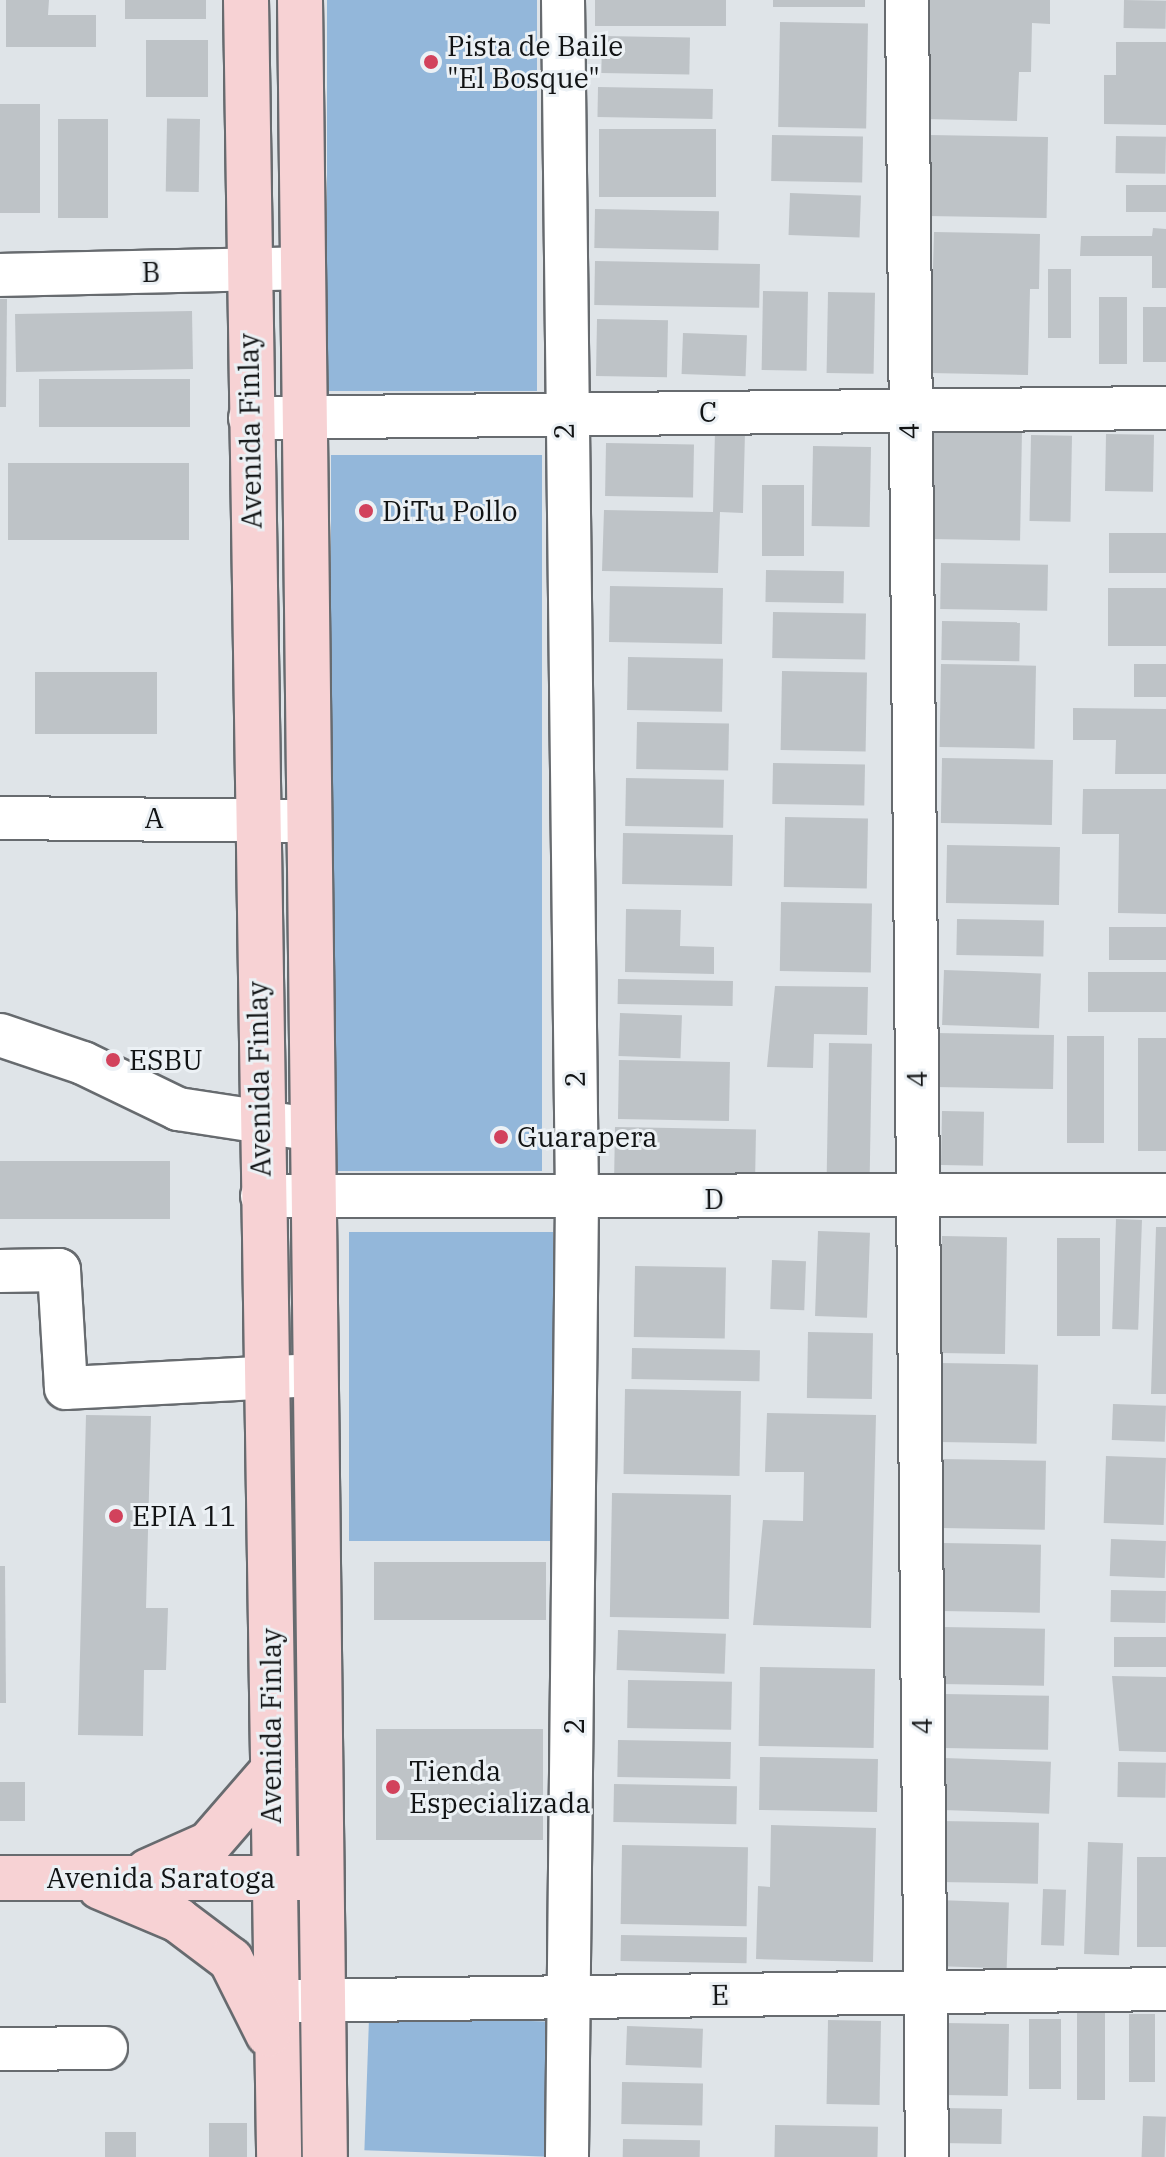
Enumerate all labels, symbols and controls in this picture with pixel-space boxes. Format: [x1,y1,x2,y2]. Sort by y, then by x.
place label: Pista de Baile "El Bosque" [447,29,623,95]
marker: Pista de Baile "El Bosque" [422,53,440,71]
street label: B [141,255,161,289]
street label: Avenida Finlay [231,333,269,529]
street label: C [699,395,717,429]
street label: 2 [547,422,581,440]
street label: 4 [892,422,926,440]
place label: DiTu Pollo [382,494,517,528]
marker: DiTu Pollo [357,502,375,520]
street label: A [144,801,164,835]
street label: Avenida Finlay [240,981,278,1177]
place label: ESBU [129,1043,203,1077]
marker: ESBU [104,1051,122,1069]
street label: 2 [558,1070,592,1088]
street label: 4 [900,1070,934,1088]
place label: Guarapera [517,1120,658,1154]
marker: Guarapera [492,1128,510,1146]
street label: D [704,1182,724,1216]
place label: EPIA 11 [132,1499,236,1533]
marker: EPIA 11 [107,1507,125,1525]
street label: Avenida Finlay [254,1628,288,1824]
street label: 2 [557,1718,591,1734]
street label: 4 [905,1718,939,1734]
place label: Tienda Especializada [409,1754,591,1820]
marker: Tienda Especializada [384,1778,402,1796]
street label: Avenida Saratoga [47,1861,275,1895]
street label: E [711,1978,729,2012]

